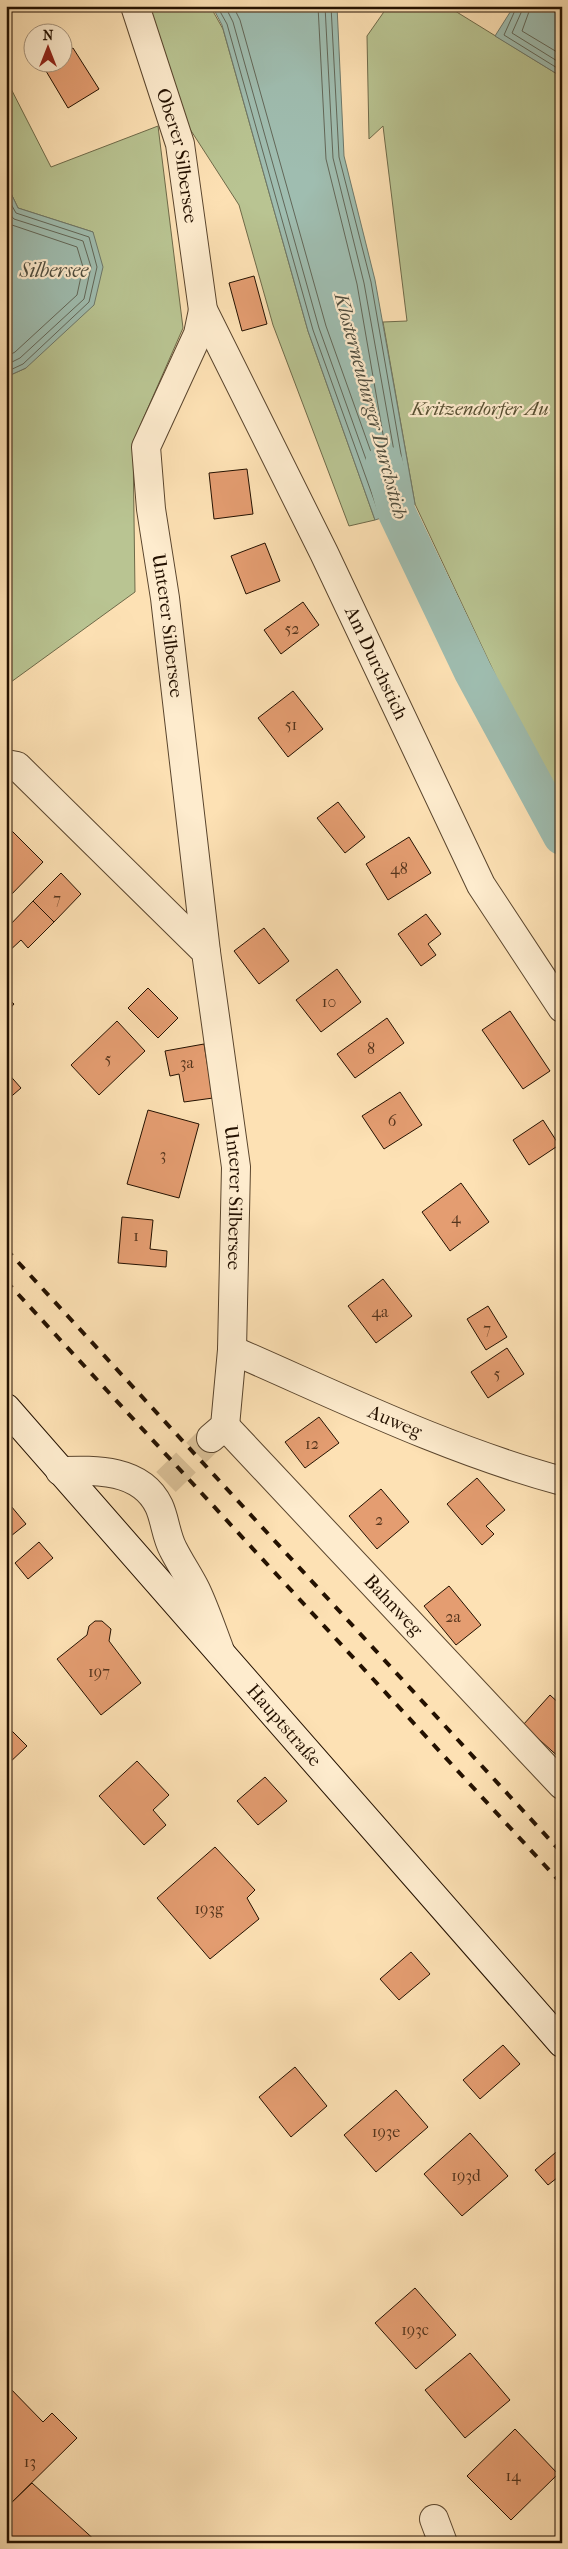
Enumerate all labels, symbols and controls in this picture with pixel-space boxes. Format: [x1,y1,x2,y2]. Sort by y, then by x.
north arrow [22,22,72,72]
text: N [43,27,54,44]
street label: Oberer Silbersee [152,85,202,224]
water label: Silbersee [19,259,89,282]
water label: Klosterneuburger Durchstich [329,288,412,522]
park label: Kritzendorfer Au [409,398,549,420]
street label: Unterer Silbersee [147,552,187,699]
street label: Am Durchstich [339,602,412,724]
house number: 52 [284,619,300,638]
house number: 51 [285,715,297,734]
house number: 48 [390,859,408,878]
house number: 7 [53,889,61,908]
house number: 10 [322,992,336,1011]
house number: 8 [367,1039,375,1058]
house number: 5 [105,1049,112,1068]
house number: 3a [180,1053,195,1072]
house number: 6 [388,1111,397,1130]
street label: Unterer Silbersee [219,1124,247,1270]
house number: 3 [160,1145,166,1164]
house number: 4 [451,1208,461,1227]
house number: 1 [133,1226,139,1245]
house number: 4a [372,1302,389,1321]
house number: 7 [483,1319,491,1338]
house number: 5 [494,1364,501,1383]
street label: Auweg [364,1400,426,1443]
house number: 12 [305,1434,319,1453]
house number: 2 [375,1510,383,1529]
street label: Bahnweg [359,1570,428,1641]
house number: 2a [445,1607,461,1626]
house number: 197 [88,1662,110,1681]
street label: Hauptstraße [242,1680,326,1771]
house number: 193g [194,1899,224,1918]
house number: 193e [372,2122,400,2141]
house number: 193d [451,2166,481,2185]
house number: 193c [401,2320,429,2339]
house number: 13 [24,2452,36,2471]
house number: 14 [505,2466,521,2485]

